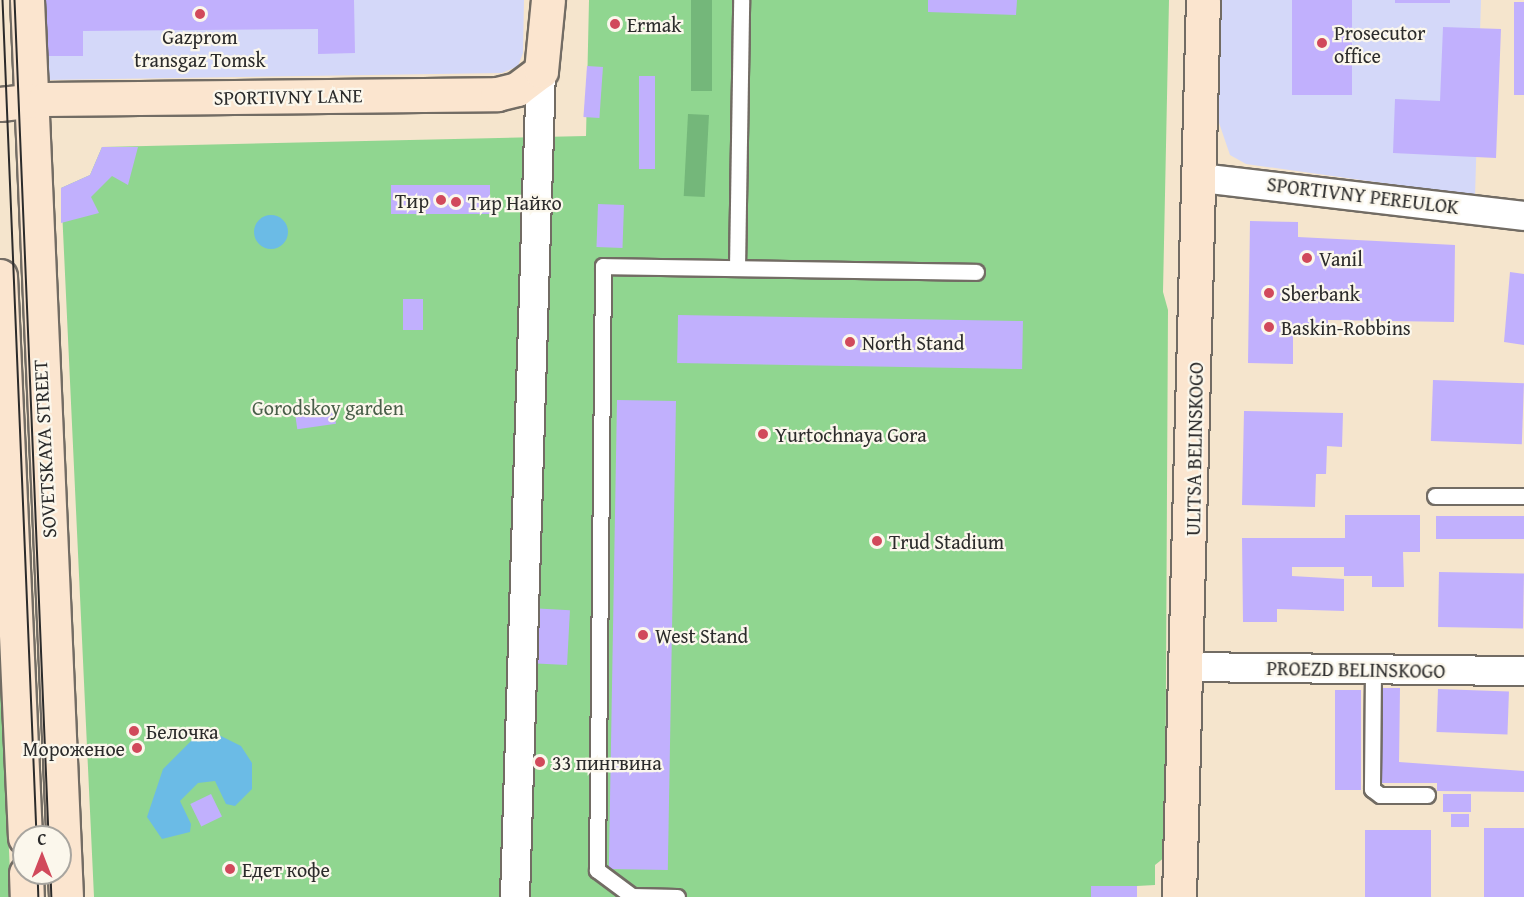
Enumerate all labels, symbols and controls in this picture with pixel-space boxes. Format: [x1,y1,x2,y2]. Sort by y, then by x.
marker: Gazprom transgaz Tomsk [193,7,207,21]
place label: Ermak [627,12,681,36]
marker: Ermak [608,17,622,31]
place label: Prosecutor office [1334,20,1425,67]
place label: Gazprom transgaz Tomsk [134,24,266,71]
marker: Prosecutor office [1315,36,1329,50]
street label: SPORTIVNY LANE [213,83,363,109]
street label: SPORTIVNY PEREULOK [1266,171,1460,219]
place label: Тир [395,188,429,212]
place label: Тир Найко [468,190,562,214]
marker: Тир [434,193,448,207]
marker: Тир Найко [449,195,463,209]
place label: Vanil [1319,246,1363,270]
marker: Vanil [1300,251,1314,265]
place label: Sberbank [1281,281,1360,305]
marker: Sberbank [1262,286,1276,300]
place label: Baskin-Robbins [1281,315,1411,339]
marker: Baskin-Robbins [1262,320,1276,334]
place label: North Stand [862,330,964,354]
marker: North Stand [843,335,857,349]
street label: SOVETSKAYA STREET [27,359,61,539]
street label: ULITSA BELINSKOGO [1180,362,1208,536]
park label: Gorodskoy garden [252,395,404,419]
place label: Yurtochnaya Gora [775,422,927,446]
marker: Yurtochnaya Gora [756,427,770,441]
place label: Trud Stadium [889,529,1004,553]
marker: Trud Stadium [870,534,884,548]
place label: West Stand [655,623,748,647]
marker: West Stand [636,628,650,642]
street label: PROEZD BELINSKOGO [1266,655,1446,683]
place label: Белочка [146,719,219,743]
marker: Белочка [127,724,141,738]
place label: Мороженое [23,736,125,760]
marker: Мороженое [130,741,144,755]
place label: 33 пингвина [552,750,662,774]
marker: 33 пингвина [533,755,547,769]
north arrow [12,825,72,885]
text: С [37,827,47,851]
place label: Едет кофе [242,857,330,881]
marker: Едет кофе [223,862,237,876]

